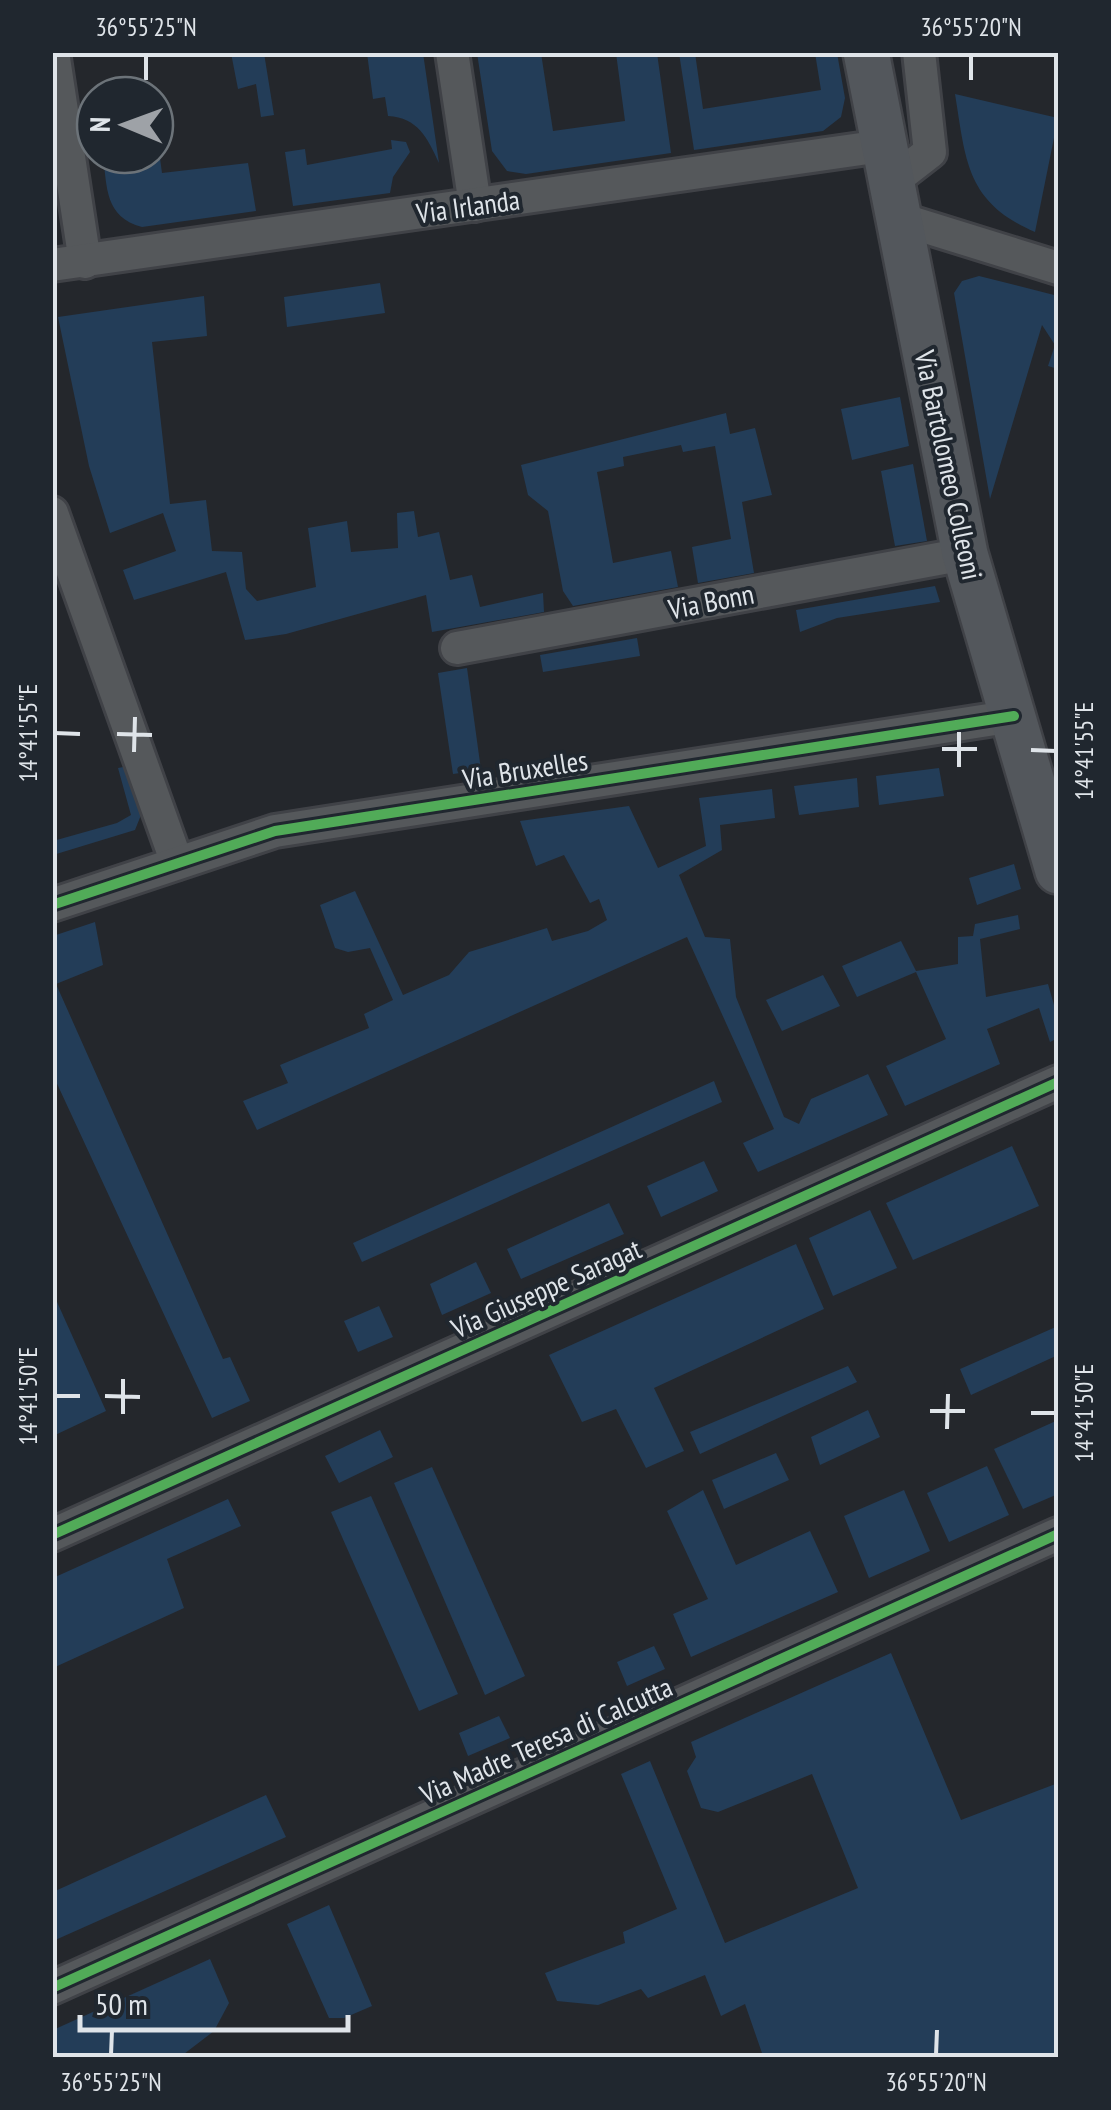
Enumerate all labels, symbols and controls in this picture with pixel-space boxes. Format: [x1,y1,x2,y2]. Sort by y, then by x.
text: 36°55'25"N [95,11,197,43]
text: 36°55'20"N [920,11,1022,43]
north arrow [75,75,175,175]
text: N [81,117,118,132]
street label: Via Irlanda [413,180,522,232]
street label: Via Bartolomeo Colleoni [906,346,991,583]
street label: Via Bonn [664,575,757,628]
text: 14°41'55"E [12,684,44,782]
text: 14°41'55"E [1068,702,1100,800]
street label: Via Bruxelles [459,741,590,797]
street label: Via Giuseppe Saragat [444,1229,647,1347]
text: 14°41'50"E [12,1347,44,1445]
text: 14°41'50"E [1068,1364,1100,1462]
street label: Via Madre Teresa di Calcutta [413,1668,678,1813]
scale bar [80,1970,348,2032]
text: 50 m [95,1984,148,2023]
text: 36°55'25"N [60,2066,162,2098]
text: 36°55'20"N [885,2066,987,2098]

